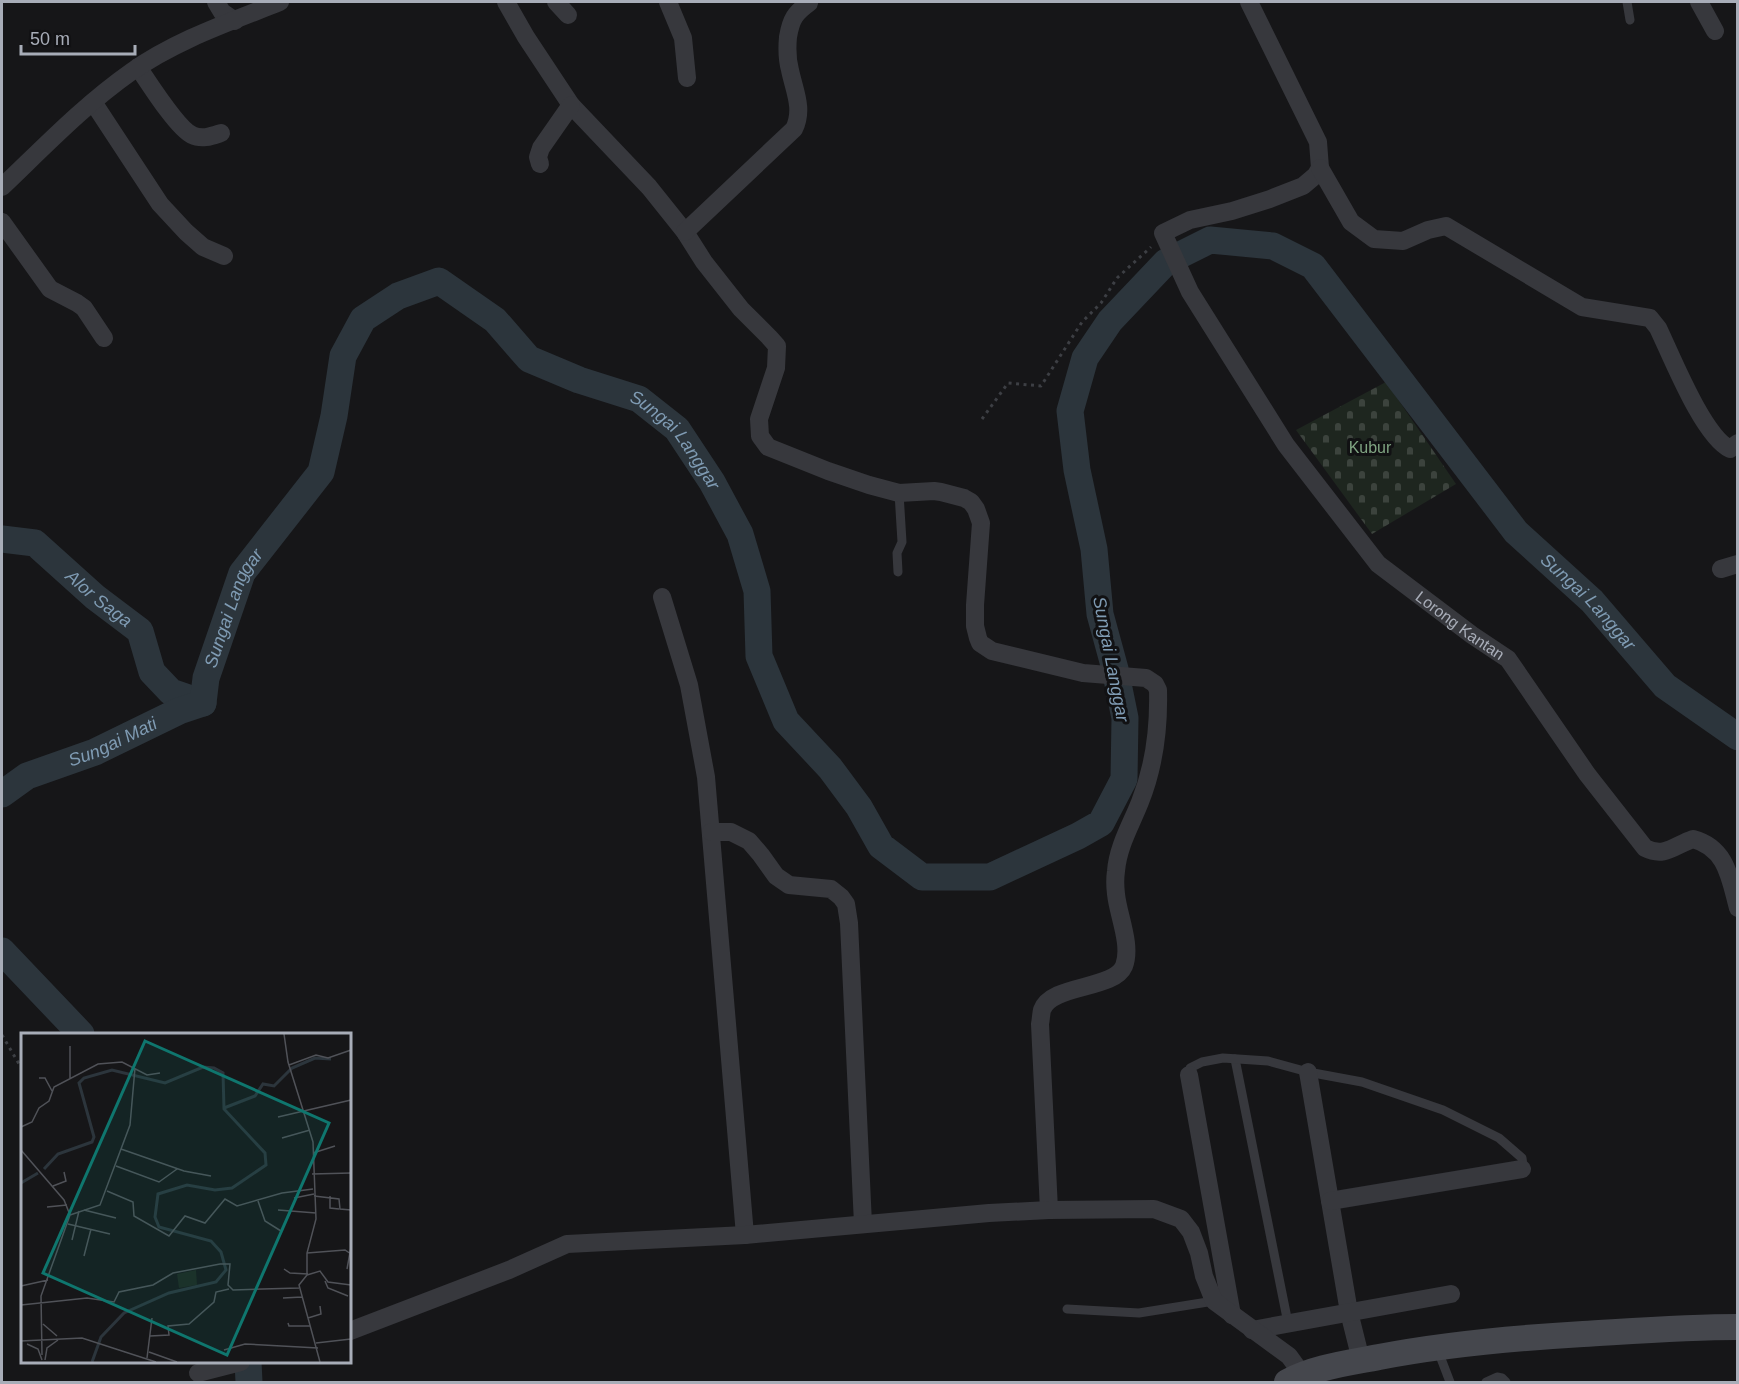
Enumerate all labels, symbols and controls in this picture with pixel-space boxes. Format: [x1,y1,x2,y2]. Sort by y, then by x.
scale bar [21,18,135,56]
text: 50 m [30,29,70,49]
water label: Sungai Langgar [628,387,724,493]
park label: Kubur [1349,439,1392,456]
water label: Sungai Langgar [200,544,268,670]
water label: Sungai Langgar [1537,549,1640,655]
water label: Alor Saga [61,565,136,631]
street label: Lorong Kantan [1413,588,1507,663]
water label: Sungai Langgar [1089,595,1133,724]
water label: Sungai Mati [66,713,161,771]
inset map [21,1033,351,1363]

